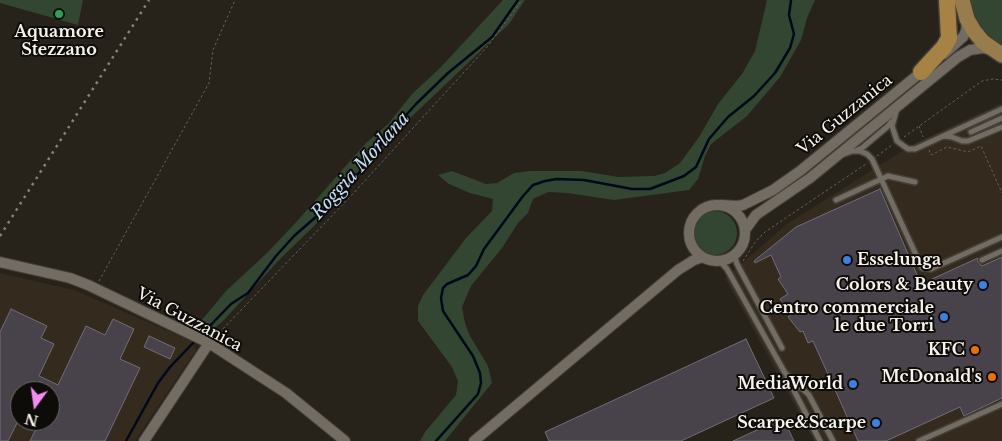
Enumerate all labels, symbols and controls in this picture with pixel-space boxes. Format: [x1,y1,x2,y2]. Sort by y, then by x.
marker: Aquamore Stezzano [53,8,65,20]
place label: Aquamore Stezzano [14,22,104,60]
street label: Via Guzzanica [794,71,896,159]
water label: Roggia Morlana [307,108,415,224]
place label: Esselunga [857,250,941,270]
marker: Esselunga [841,254,853,266]
place label: Colors & Beauty [836,275,973,295]
marker: Colors & Beauty [977,279,989,291]
street label: Via Guzzanica [133,284,245,356]
place label: Centro commerciale le due Torri [760,298,934,336]
marker: Centro commerciale le due Torri [938,311,950,323]
place label: KFC [928,340,965,360]
marker: KFC [969,344,981,356]
place label: McDonald's [881,367,982,387]
marker: McDonald's [986,371,998,383]
place label: MediaWorld [738,374,843,394]
marker: MediaWorld [847,378,859,390]
north arrow [10,381,60,431]
text: N [23,409,40,430]
place label: Scarpe&Scarpe [737,413,866,433]
marker: Scarpe&Scarpe [870,417,882,429]

